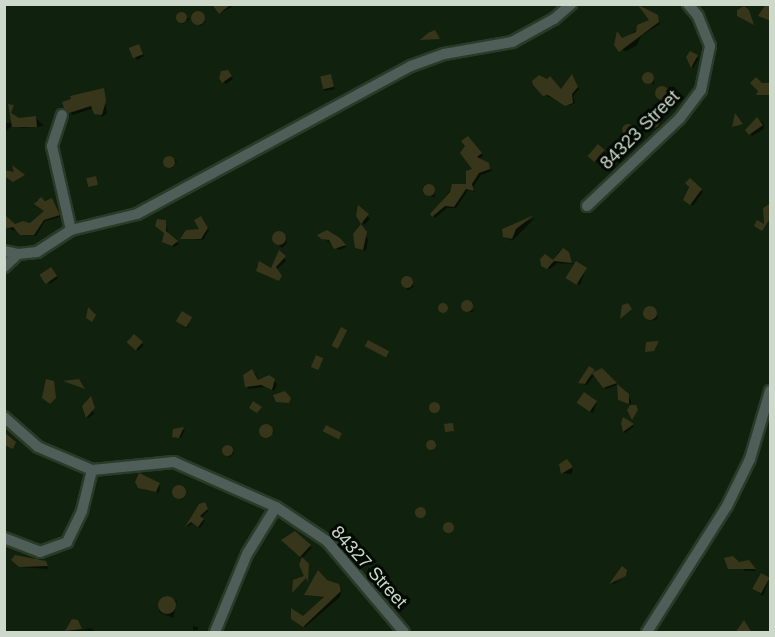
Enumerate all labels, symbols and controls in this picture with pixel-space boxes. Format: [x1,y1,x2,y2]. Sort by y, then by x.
street label: 84323 Street [596,86,684,174]
street label: 84327 Street [326,521,412,613]

